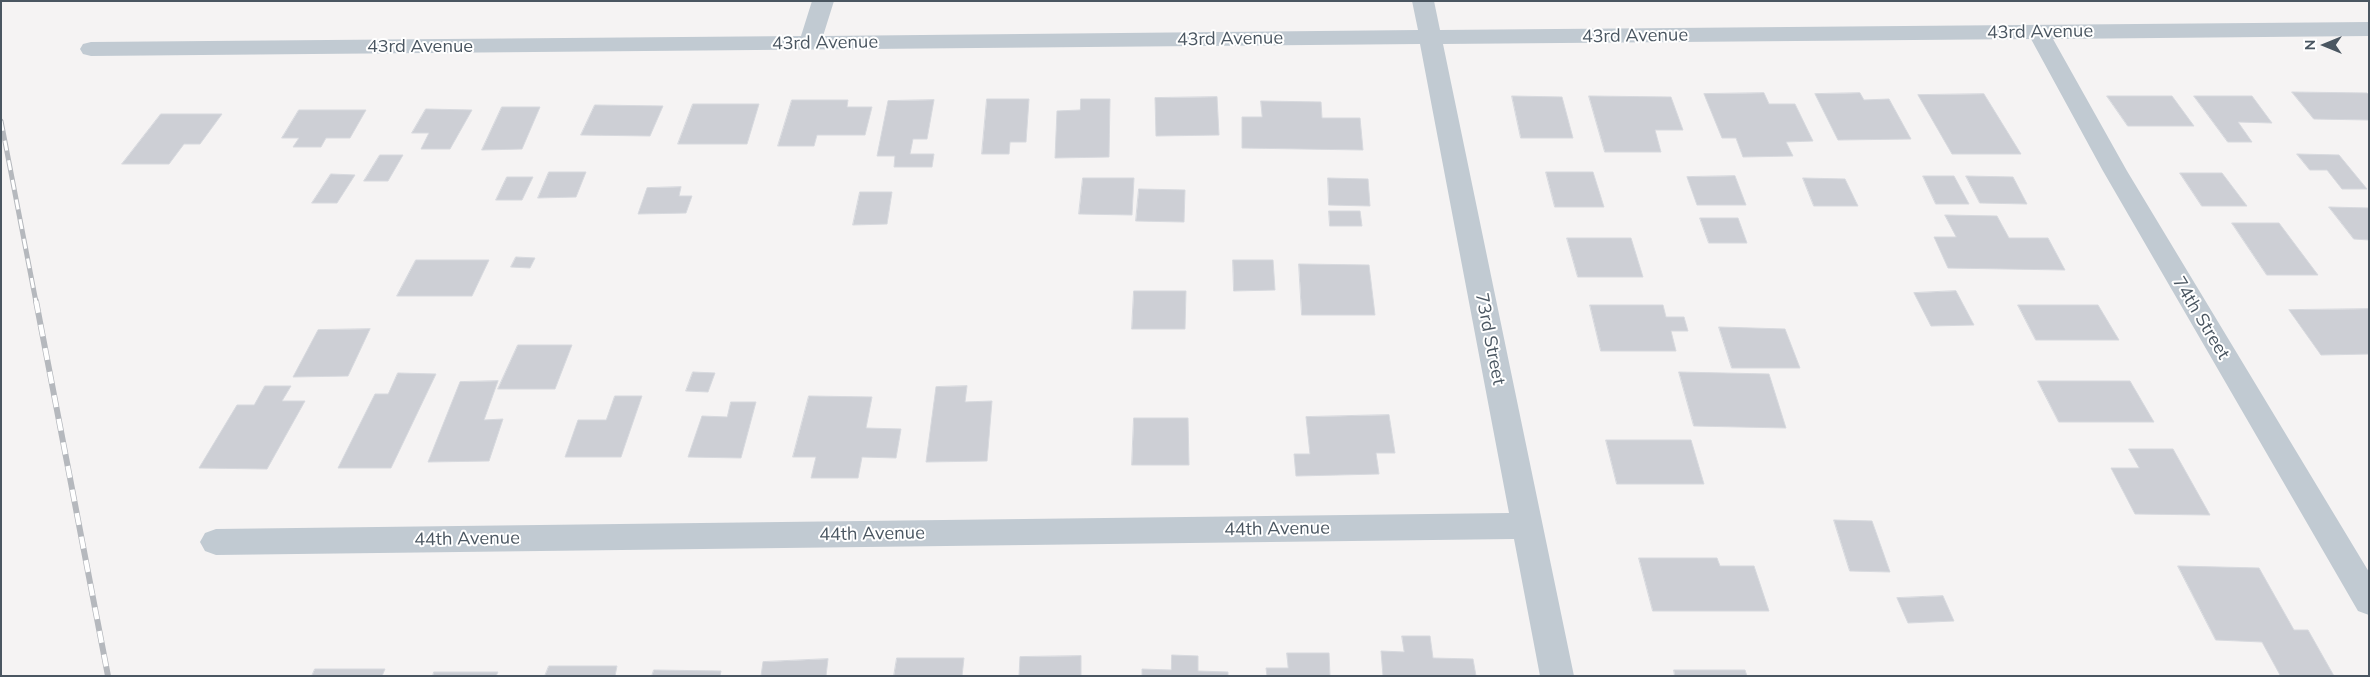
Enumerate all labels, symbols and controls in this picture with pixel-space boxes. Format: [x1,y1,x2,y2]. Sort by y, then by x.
street label: 43rd Avenue [1987,20,2093,44]
north arrow [2300,20,2350,70]
street label: 43rd Avenue [1582,24,1688,48]
street label: 43rd Avenue [1177,27,1283,51]
street label: 43rd Avenue [772,31,878,55]
street label: 43rd Avenue [367,36,473,58]
text: N [2301,40,2319,50]
street label: 74th Street [2168,273,2234,363]
street label: 73rd Street [1470,291,1510,387]
street label: 44th Avenue [1224,517,1330,541]
street label: 44th Avenue [819,522,925,546]
street label: 44th Avenue [414,527,520,551]

